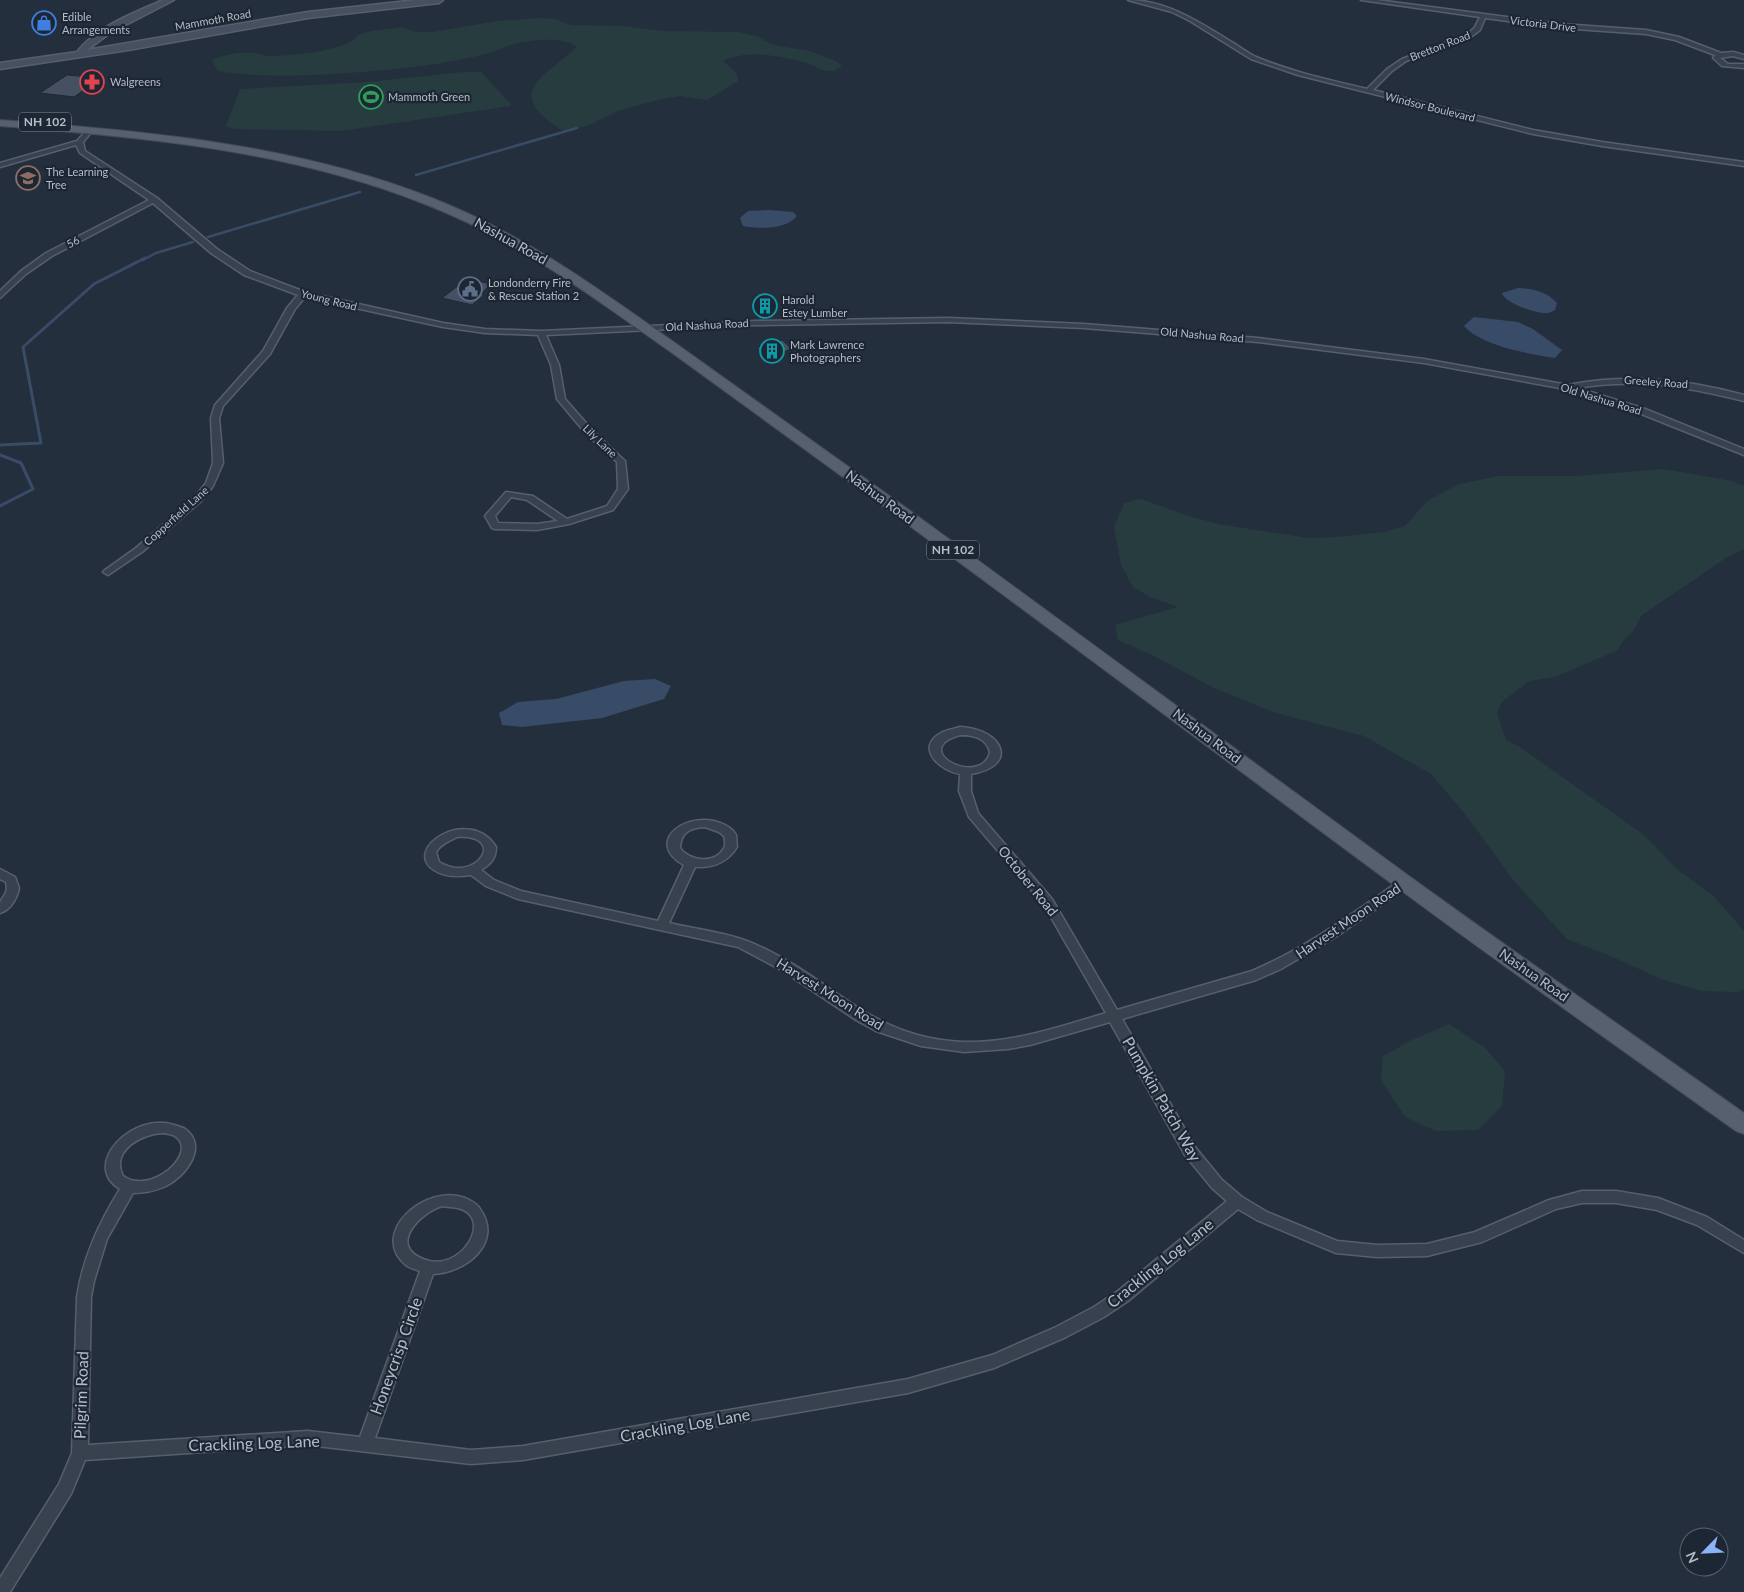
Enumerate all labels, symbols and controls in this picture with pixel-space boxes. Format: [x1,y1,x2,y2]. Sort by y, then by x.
street label: Mammoth Road [174,6,252,33]
shop icon: Edible Arrangements [31,10,57,36]
place label: Edible Arrangements [62,10,130,36]
street label: Victoria Drive [1509,13,1577,34]
street label: Bretton Road [1408,28,1472,63]
pharmacy icon: Walgreens [79,69,105,95]
place label: Walgreens [110,75,161,88]
sports icon: Mammoth Green [358,84,384,110]
street label: Windsor Boulevard [1384,89,1477,124]
place label: Mammoth Green [388,90,470,103]
road number: NH 102 [19,112,71,132]
school or university icon: The Learning Tree [15,165,41,191]
place label: The Learning Tree [46,165,109,191]
street label: Nashua Road [472,214,551,268]
street label: 56 [64,233,81,250]
public building icon: Londonderry Fire & Rescue Station 2 [457,276,483,302]
place label: Londonderry Fire & Rescue Station 2 [488,276,579,302]
street label: Young Road [300,286,358,313]
building icon: Harold Estey Lumber [752,293,778,319]
place label: Harold Estey Lumber [782,293,847,319]
street label: Old Nashua Road [665,316,749,333]
street label: Old Nashua Road [1160,324,1244,345]
building icon: Mark Lawrence Photographers [759,338,785,364]
place label: Mark Lawrence Photographers [790,338,865,364]
street label: Greeley Road [1624,373,1689,390]
street label: Old Nashua Road [1559,380,1643,417]
street label: Lily Lane [581,421,620,460]
street label: Nashua Road [843,466,918,527]
street label: Copperfield Lane [141,483,211,548]
road number: NH 102 [927,540,979,560]
street label: Nashua Road [1170,705,1245,767]
street label: October Road [995,842,1062,919]
street label: Harvest Moon Road [1292,879,1403,962]
street label: Nashua Road [1496,944,1572,1005]
street label: Harvest Moon Road [774,954,887,1033]
street label: Pumpkin Patch Way [1119,1033,1206,1165]
street label: Crackling Log Lane [1103,1214,1217,1311]
street label: Honeycrisp Circle [365,1295,426,1417]
street label: Pilgrim Road [69,1351,92,1439]
street label: Crackling Log Lane [618,1404,751,1445]
street label: Crackling Log Lane [188,1431,320,1454]
north arrow [1679,1527,1729,1577]
text: N [1682,1549,1702,1566]

